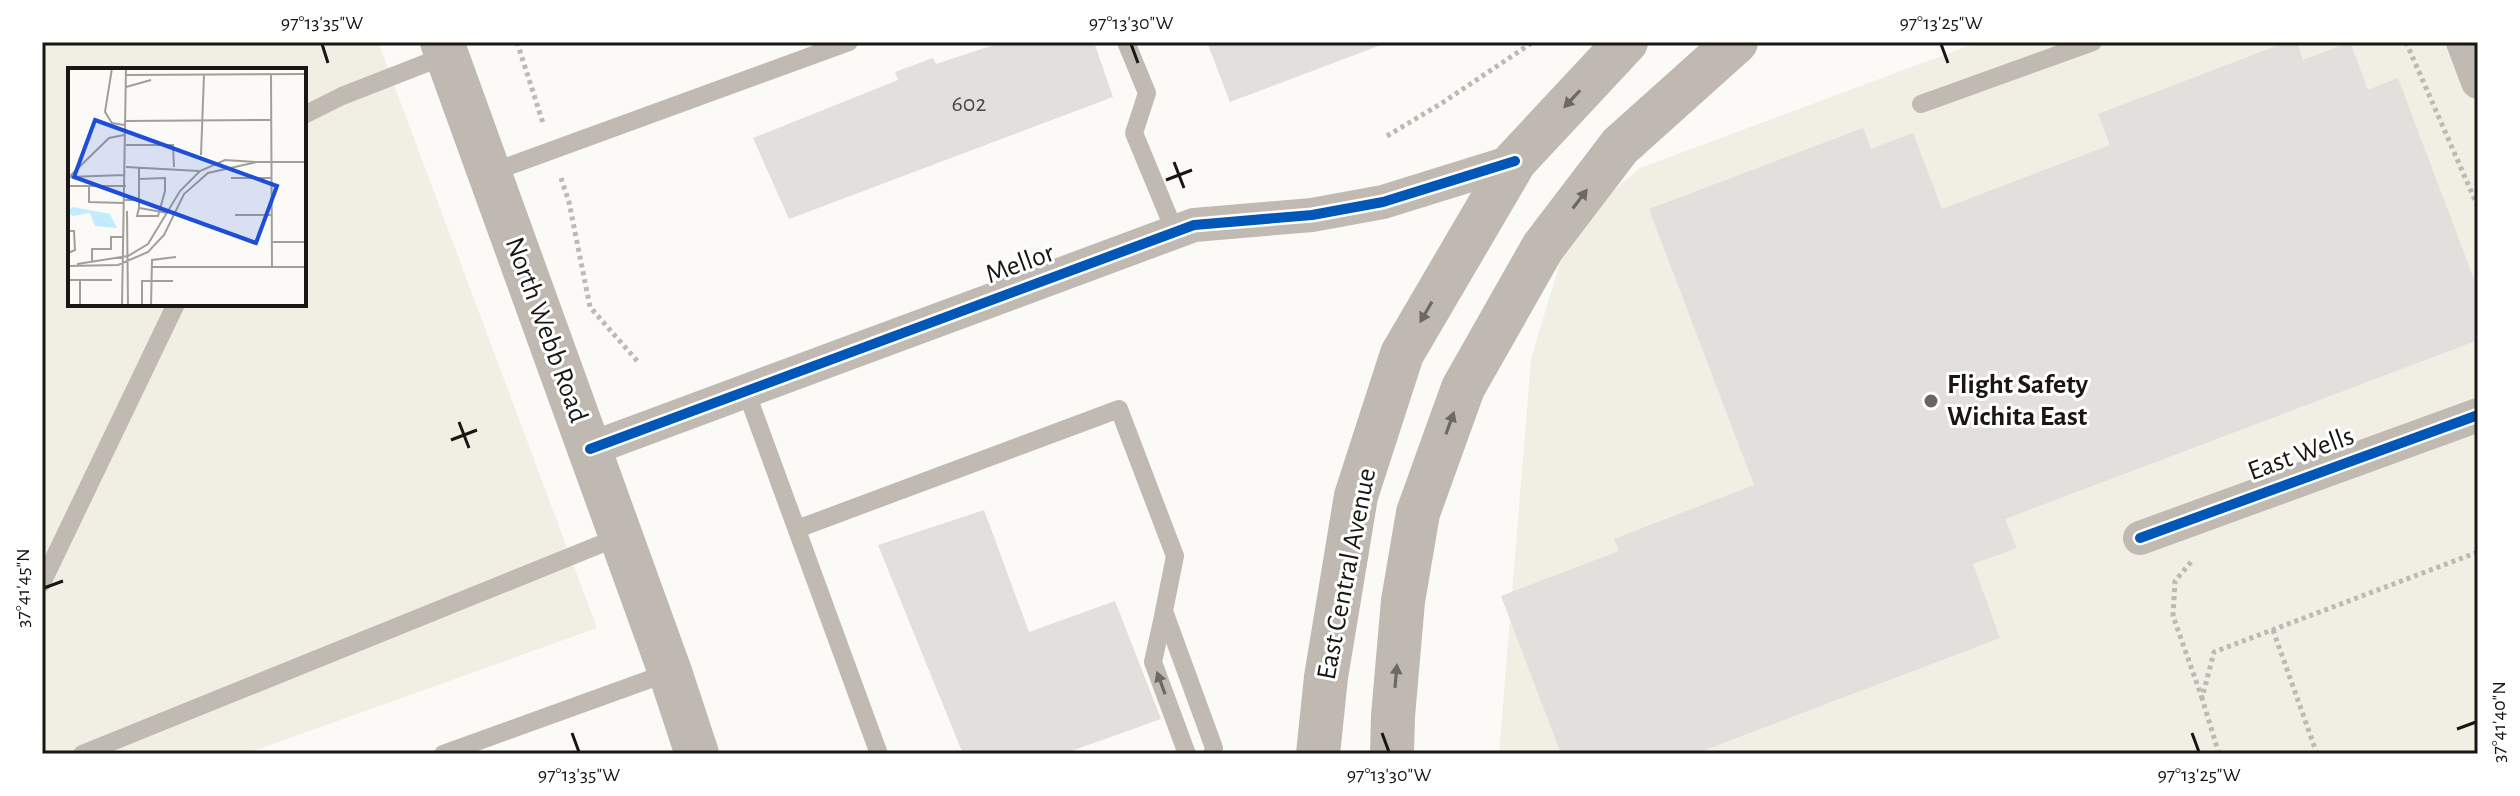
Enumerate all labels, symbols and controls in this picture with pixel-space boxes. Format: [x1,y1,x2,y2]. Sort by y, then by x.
text: 97°13'35"W [281,13,363,33]
text: 97°13'30"W [1089,13,1173,33]
text: 97°13'25"W [1899,13,1983,33]
inset map [68,68,306,306]
one-way arrow [1564,89,1582,108]
house number: 602 [952,92,987,116]
one-way arrow [1571,189,1587,209]
street label: North Webb Road [500,234,592,426]
street label: Mellor [982,239,1058,289]
one-way arrow [1419,301,1433,323]
place label: Flight Safety Wichita East [1947,371,2089,431]
marker: Flight Safety Wichita East [1922,392,1940,410]
one-way arrow [1444,411,1457,435]
street label: East Wells [2244,422,2358,486]
street label: East Central Avenue [1313,466,1381,682]
text: 37°41'45"N [13,548,33,628]
one-way arrow [1390,663,1403,688]
one-way arrow [1154,671,1167,695]
text: 37°41'40"N [2489,681,2509,763]
text: 97°13'35"W [538,765,620,785]
text: 97°13'30"W [1347,765,1431,785]
text: 97°13'25"W [2157,765,2241,785]

